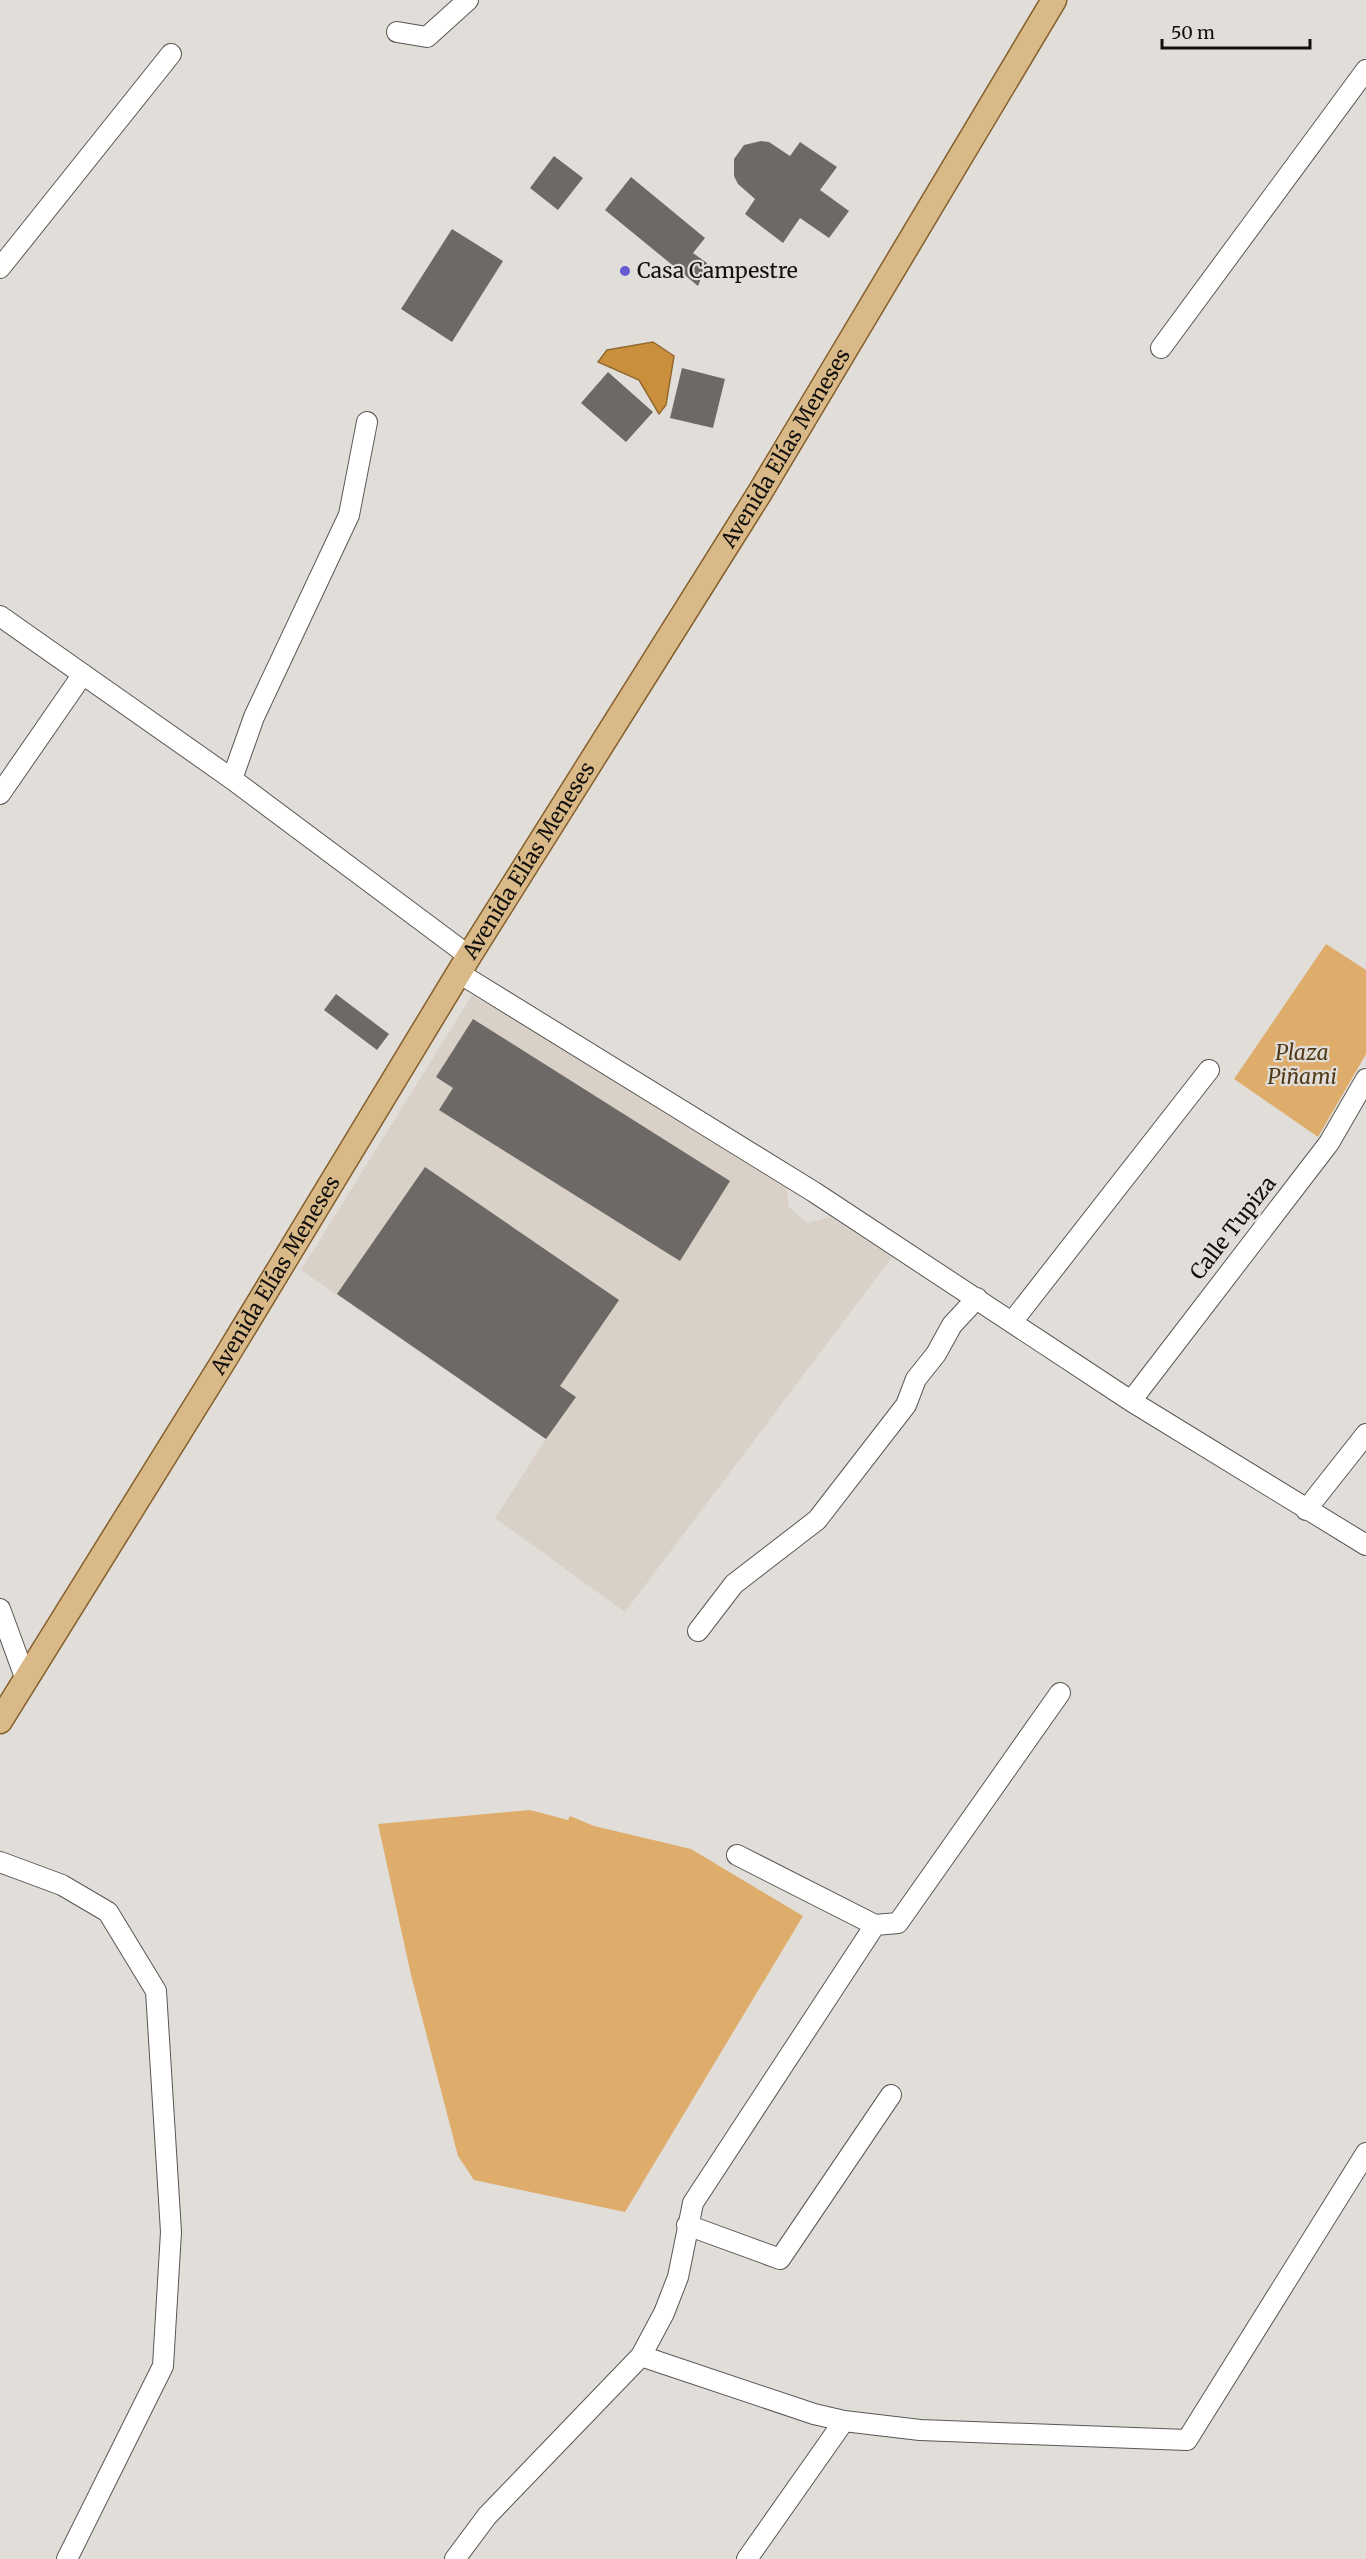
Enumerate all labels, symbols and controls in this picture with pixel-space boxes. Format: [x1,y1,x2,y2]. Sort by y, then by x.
scale bar [1162,12,1310,50]
text: 50 m [1171,21,1215,44]
place label: Casa Campestre [637,257,798,284]
marker: Casa Campestre [618,264,632,278]
street label: Avenida Elías Meneses [714,343,856,553]
street label: Avenida Elías Meneses [456,757,600,965]
park label: Plaza Piñami [1267,1039,1337,1090]
street label: Calle Tupiza [1184,1170,1282,1285]
street label: Avenida Elías Meneses [204,1171,346,1380]

